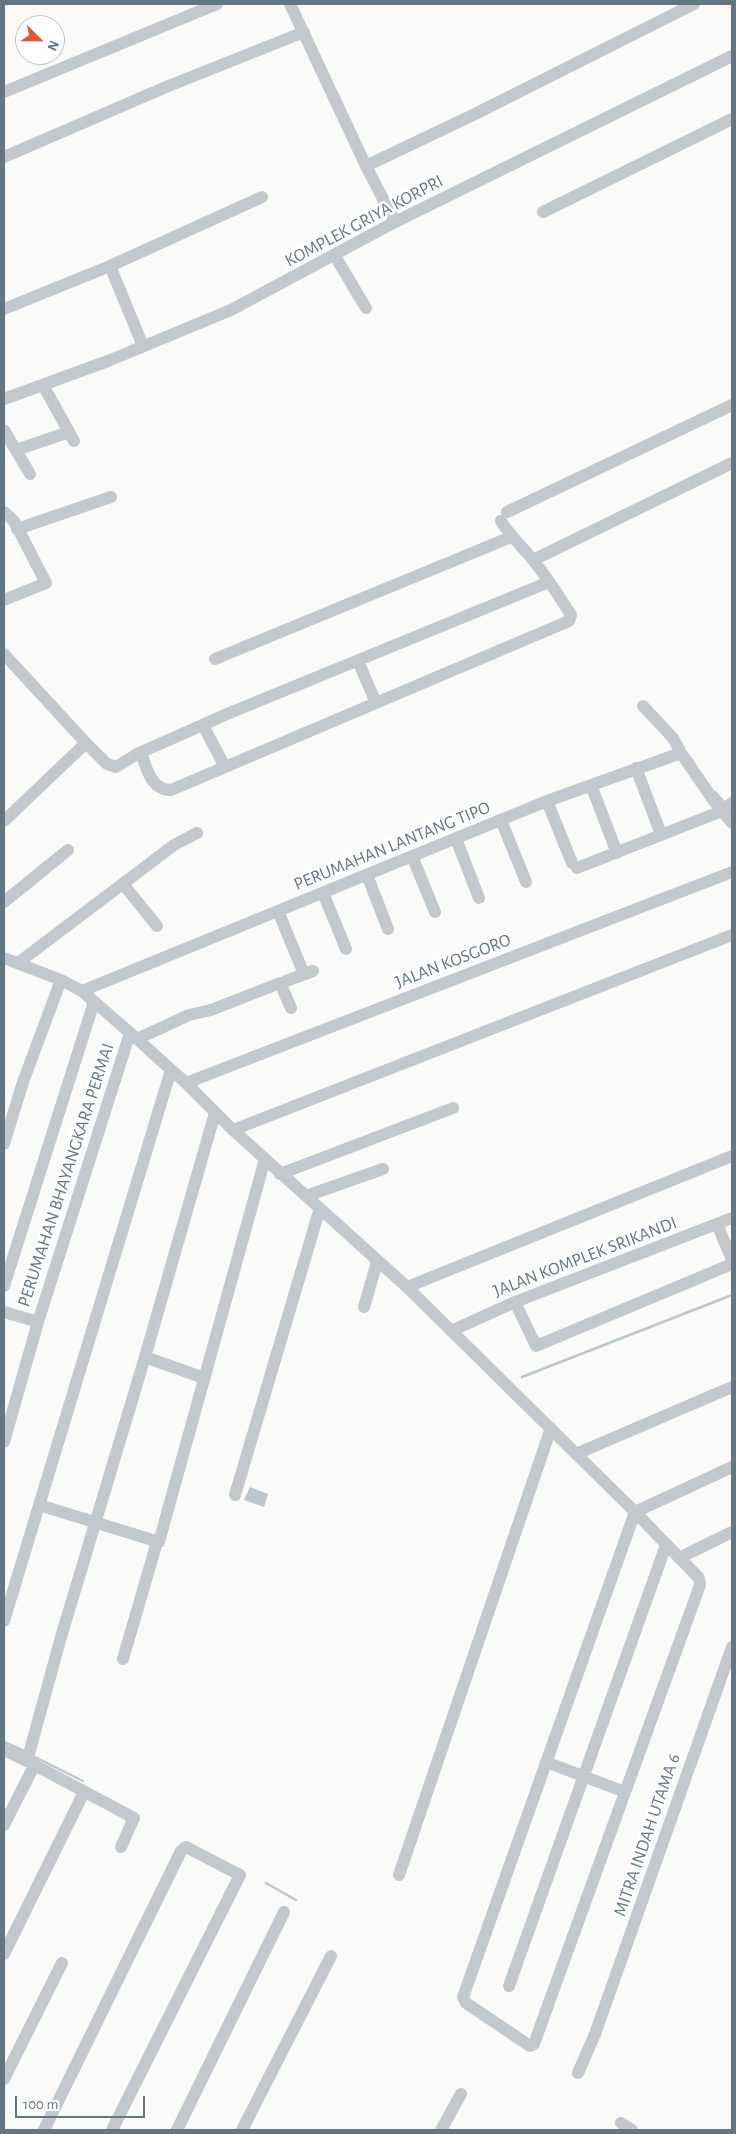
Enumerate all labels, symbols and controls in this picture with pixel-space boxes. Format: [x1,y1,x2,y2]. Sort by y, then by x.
north arrow [15,15,65,65]
text: N [45,38,61,53]
street label: KOMPLEK GRIYA KORPRI [281,170,447,272]
street label: PERUMAHAN LANTANG TIPO [291,797,493,895]
street label: JALAN KOSGORO [392,929,514,993]
street label: PERUMAHAN BHAYANGKARA PERMAI [13,1040,119,1310]
street label: JALAN KOMPLEK SRIKANDI [490,1212,680,1302]
street label: MITRA INDAH UTAMA 6 [609,1751,685,1919]
scale bar [18,2086,148,2118]
text: 100 m [23,2097,58,2112]

